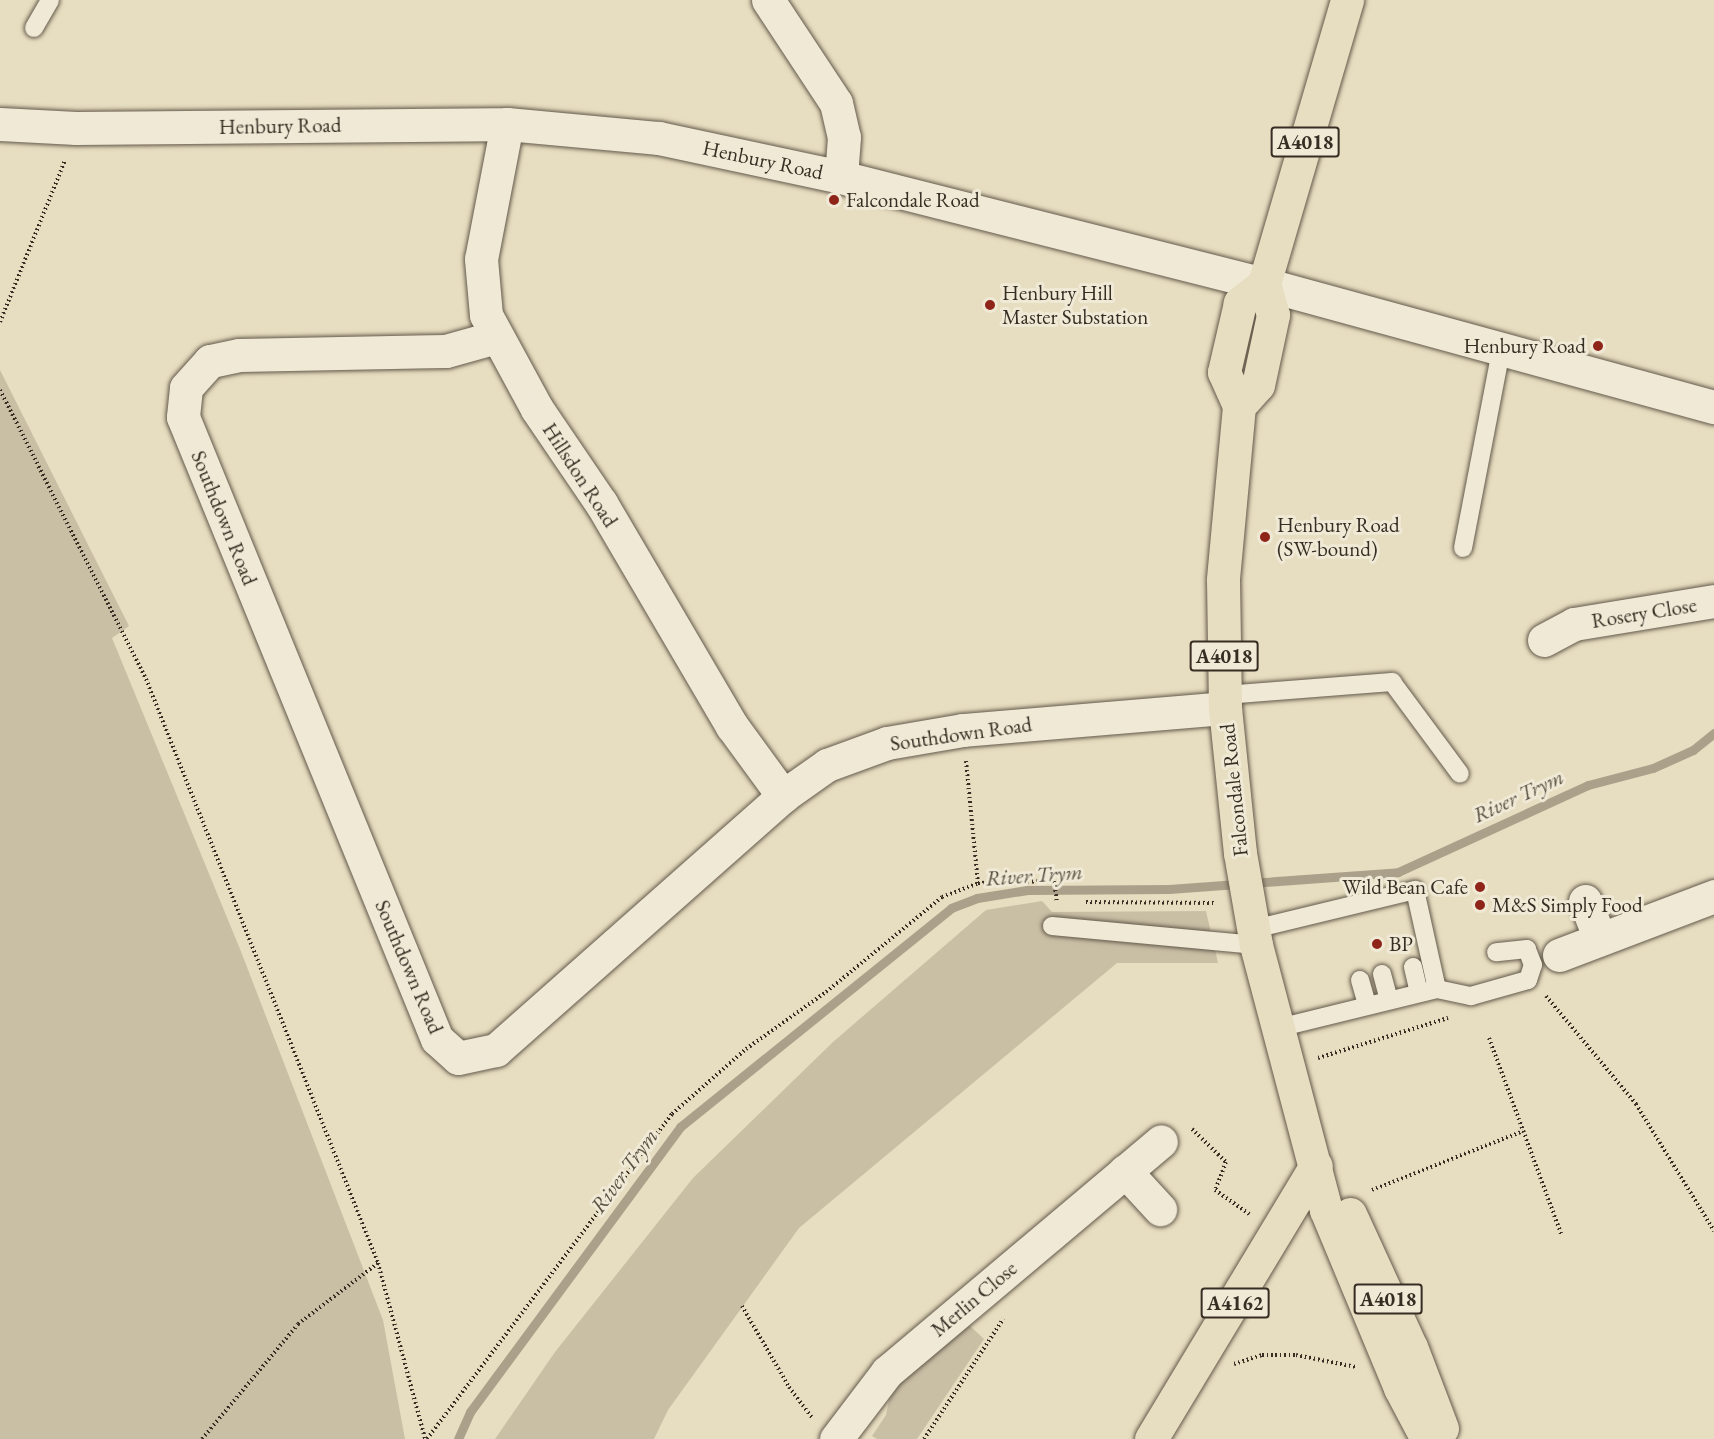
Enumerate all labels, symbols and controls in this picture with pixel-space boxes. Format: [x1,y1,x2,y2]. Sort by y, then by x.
street label: Henbury Road [219,112,341,140]
road number: A4018 [1270,125,1340,159]
street label: Henbury Road [700,135,826,185]
place label: Falcondale Road [846,187,980,213]
marker: Falcondale Road [827,193,841,207]
place label: Henbury Hill Master Substation [1002,280,1148,330]
marker: Henbury Hill Master Substation [983,298,997,312]
place label: Henbury Road [1463,333,1586,359]
marker: Henbury Road [1591,339,1605,353]
street label: Hillsdon Road [537,418,623,532]
street label: Southdown Road [186,447,262,589]
place label: Henbury Road (SW-bound) [1277,512,1400,562]
marker: Henbury Road (SW-bound) [1258,530,1272,544]
street label: Rosery Close [1590,592,1698,634]
road number: A4018 [1190,639,1258,673]
street label: Southdown Road [888,712,1034,756]
street label: Falcondale Road [1214,722,1254,858]
water label: River Trym [1468,763,1568,829]
water label: River Trym [984,858,1084,892]
place label: Wild Bean Cafe [1342,874,1468,900]
marker: Wild Bean Cafe [1473,880,1487,894]
place label: M&S Simply Food [1492,892,1643,918]
street label: Southdown Road [369,896,449,1038]
marker: M&S Simply Food [1473,898,1487,912]
place label: BP [1389,931,1413,957]
marker: BP [1370,937,1384,951]
water label: River Trym [585,1124,663,1218]
street label: Merlin Close [926,1256,1022,1342]
road number: A4018 [1354,1282,1422,1316]
road number: A4162 [1200,1286,1270,1320]

